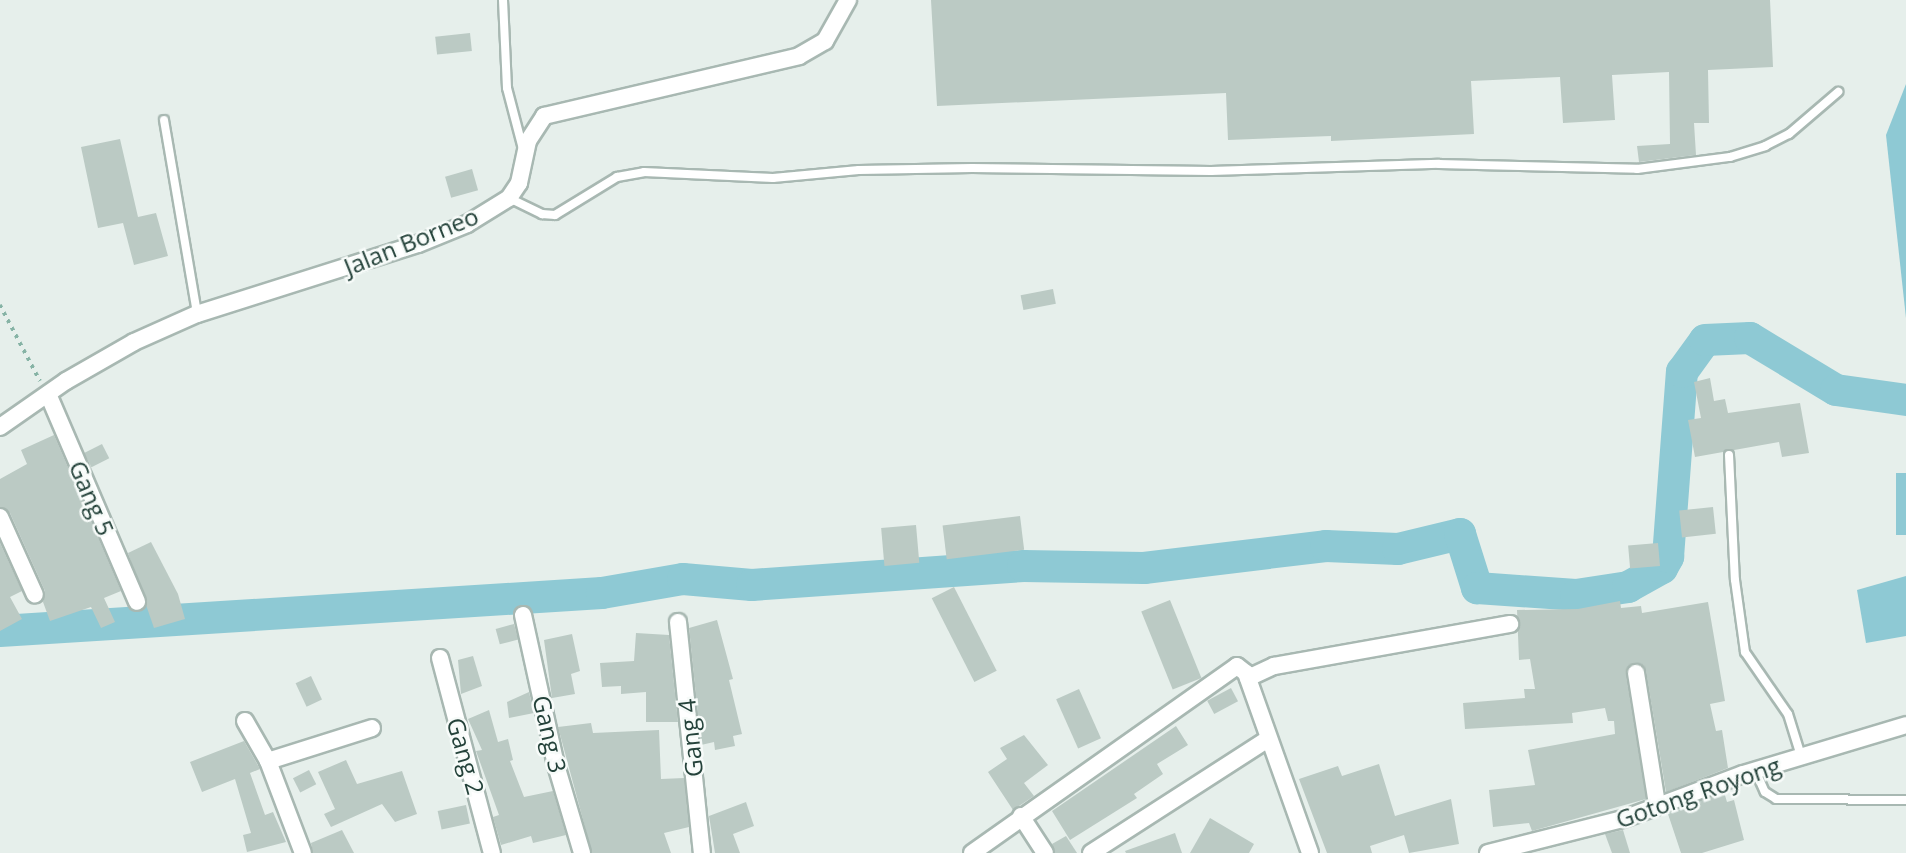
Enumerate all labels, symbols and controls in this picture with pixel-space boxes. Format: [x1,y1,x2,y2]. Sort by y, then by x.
street label: Jalan Borneo [340,201,482,281]
street label: Gang 5 [63,456,121,540]
street label: Gang 3 [527,693,573,775]
street label: Gang 4 [672,697,708,779]
street label: Gang 2 [441,714,491,798]
street label: Gotong Royong [1612,750,1784,834]

